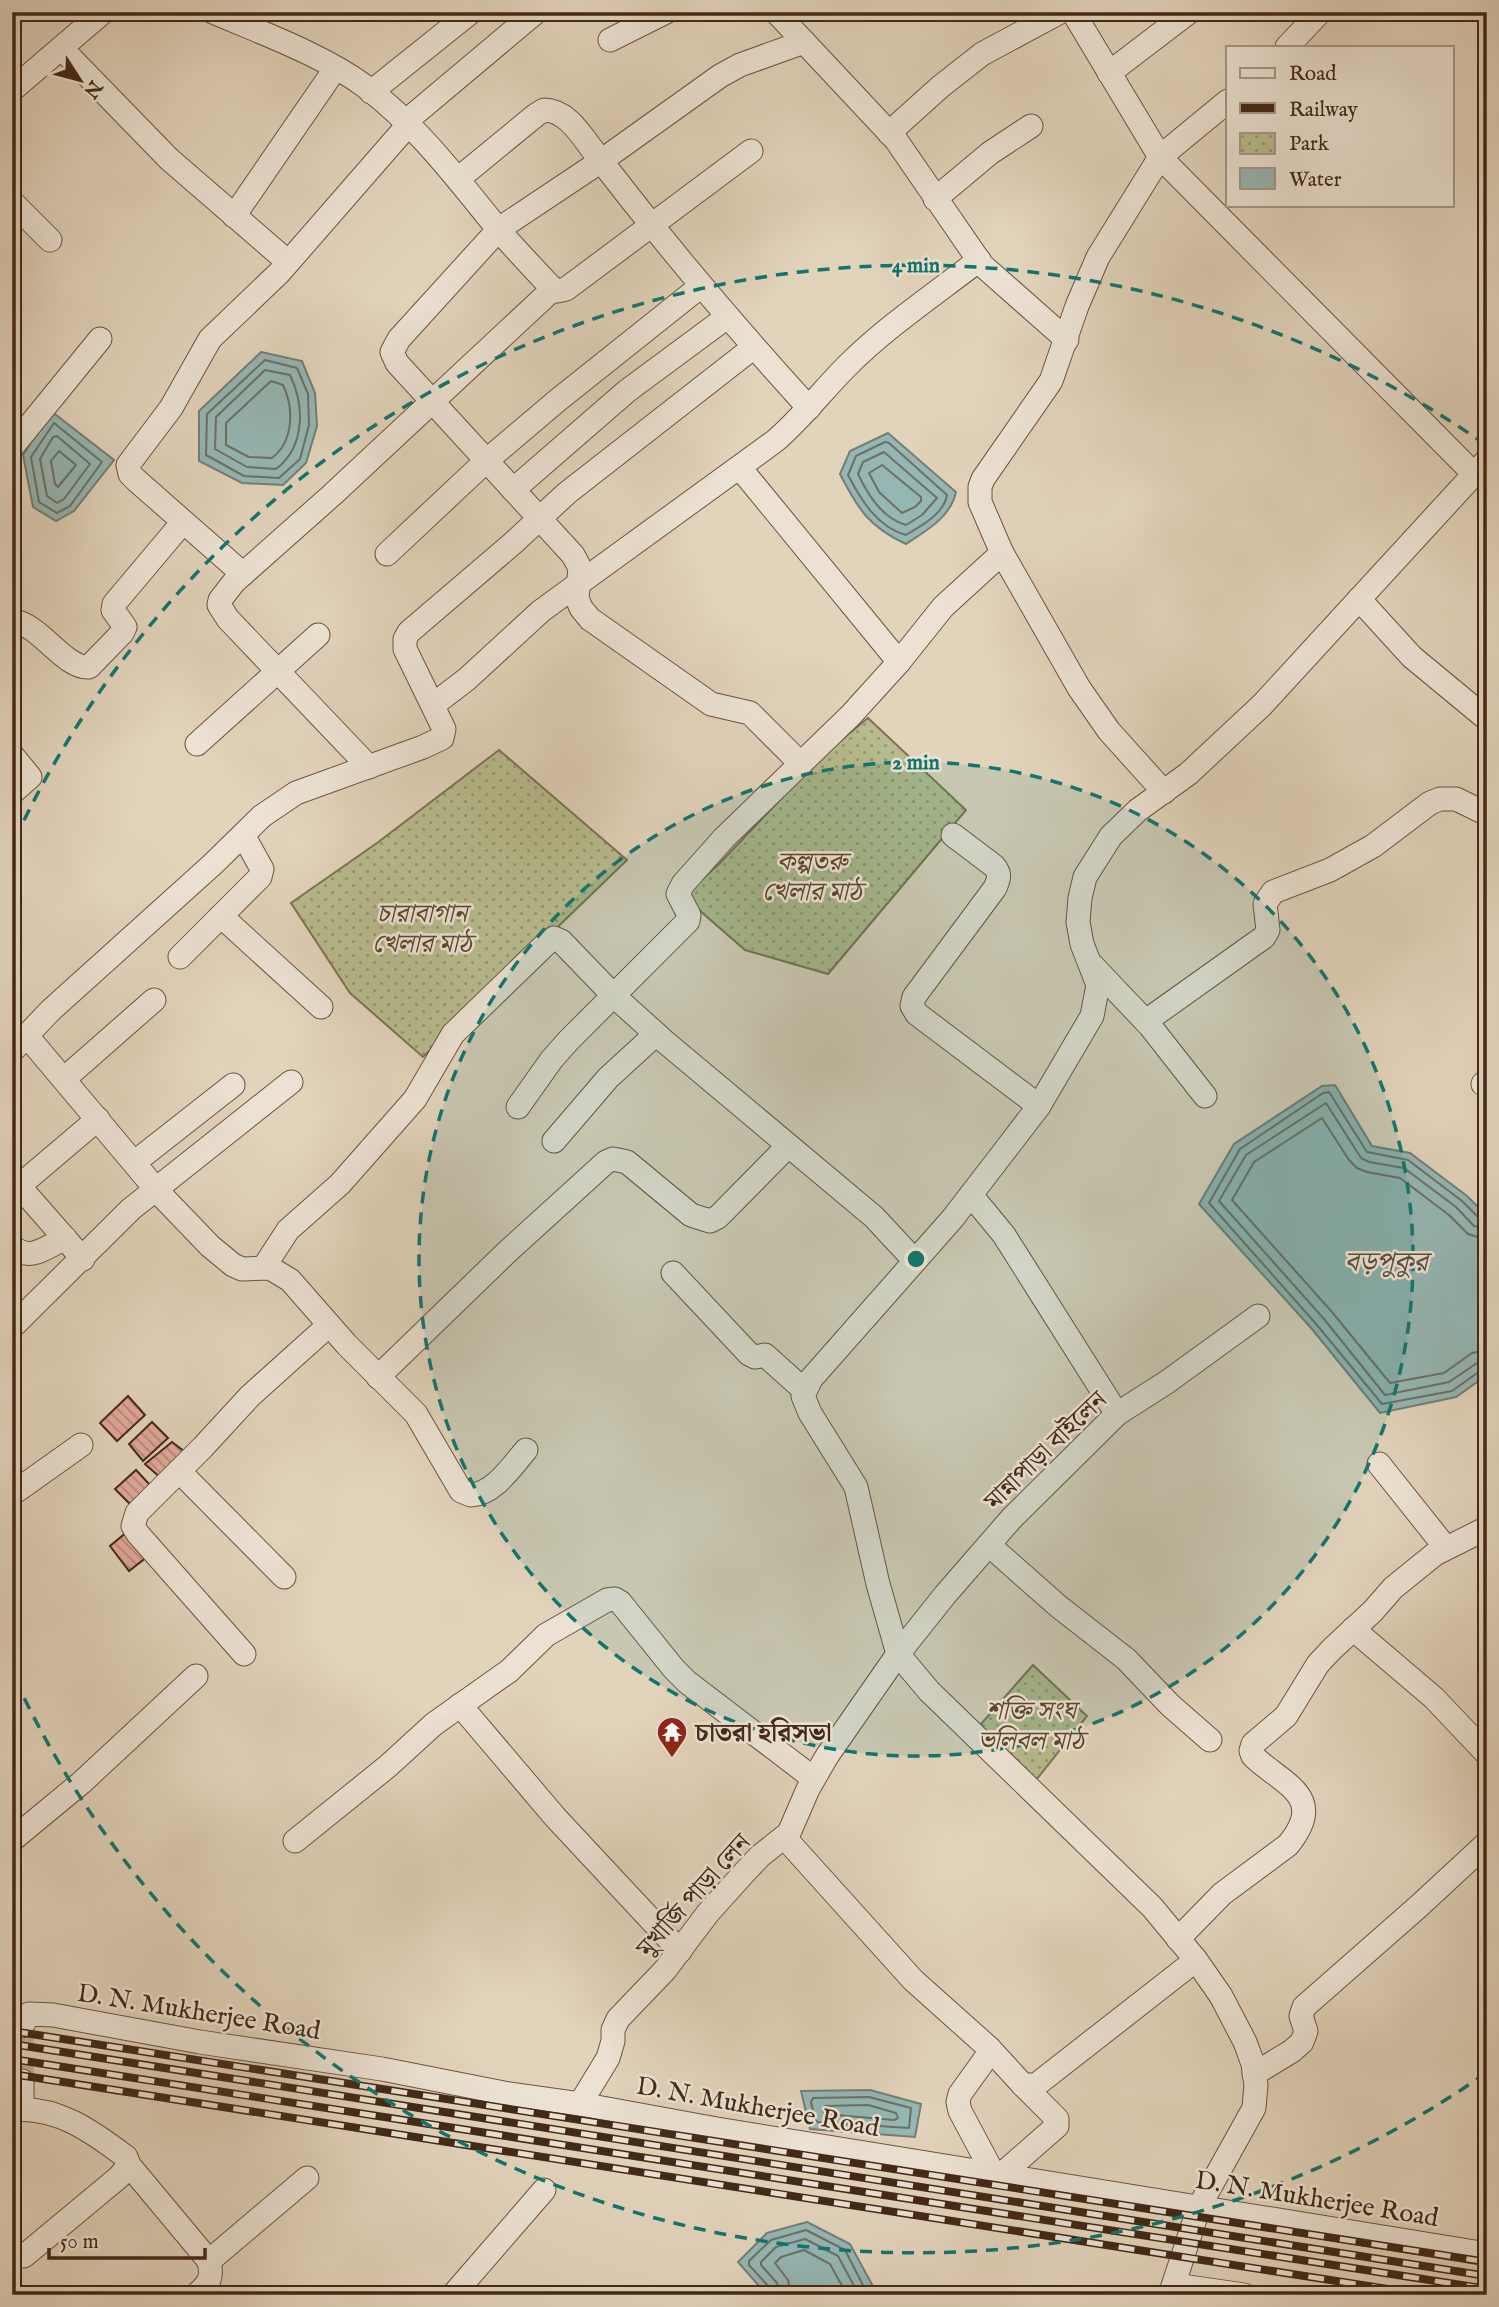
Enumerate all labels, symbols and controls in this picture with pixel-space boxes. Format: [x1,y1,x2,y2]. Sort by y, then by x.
north arrow [46,46,116,116]
legend [1226,46,1454,206]
text: Road [1289,61,1337,88]
text: N [77,74,107,103]
text: Railway [1289,97,1359,124]
text: Park [1289,131,1330,158]
text: Water [1289,167,1342,194]
text: 4 min [892,253,940,280]
text: 2 min [892,750,940,777]
park label: কল্পতরু খেলার মাঠ [762,846,867,909]
park label: চারাবাগান খেলার মাঠ [372,898,477,961]
water label: বড়পুকুর [1344,1246,1433,1281]
centre of rings [904,1247,928,1271]
street label: মান্নাপাড়া বাইলেন [977,1383,1116,1519]
park label: শক্তি সংঘ ভলিবল মাঠ [978,1695,1089,1758]
temple icon: চাতরা হরিসভা [655,1715,689,1759]
place label: চাতরা হরিসভা [694,1717,832,1750]
street label: মুখার্জি পাড়া লেন [629,1826,759,1966]
street label: D. N. Mukherjee Road [75,1977,323,2048]
street label: D. N. Mukherjee Road [634,2070,882,2145]
street label: D. N. Mukherjee Road [1193,2164,1441,2235]
scale bar [49,2216,205,2260]
text: 50 m [60,2229,99,2256]

